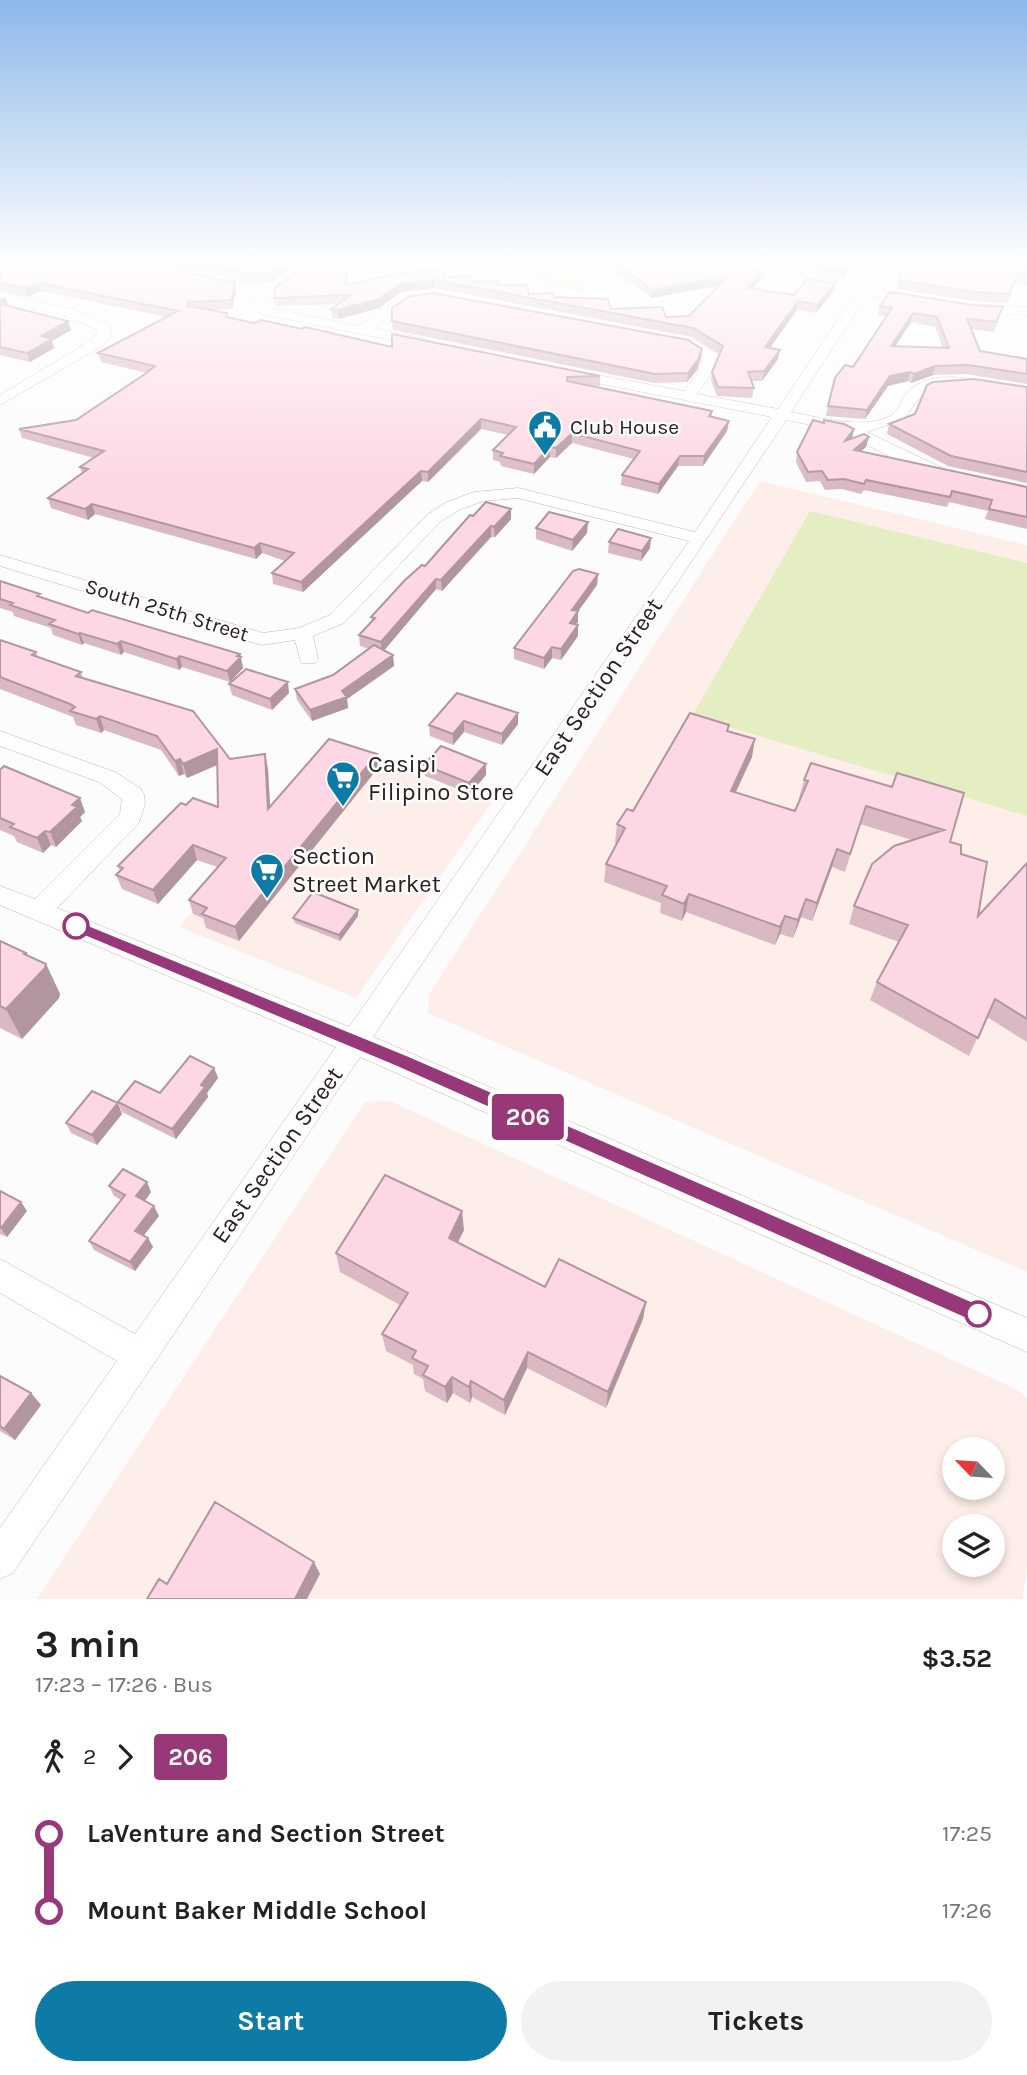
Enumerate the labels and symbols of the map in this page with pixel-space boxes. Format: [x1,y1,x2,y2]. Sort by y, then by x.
public building icon: Club House [526,408,564,457]
place label: Club House [570,415,679,439]
street label: South 25th Street [82,574,252,646]
street label: East Section Street [528,593,668,781]
place label: Casipi Filipino Store [368,750,514,806]
supermarket icon: Casipi Filipino Store [324,759,362,808]
place label: Section Street Market [292,842,441,898]
supermarket icon: Section Street Market [248,851,286,900]
unlabelled marker [63,913,89,939]
street label: East Section Street [206,1062,348,1248]
line badge: 206 [488,1094,568,1140]
unlabelled marker [965,1301,991,1327]
north arrow [942,1437,1004,1500]

